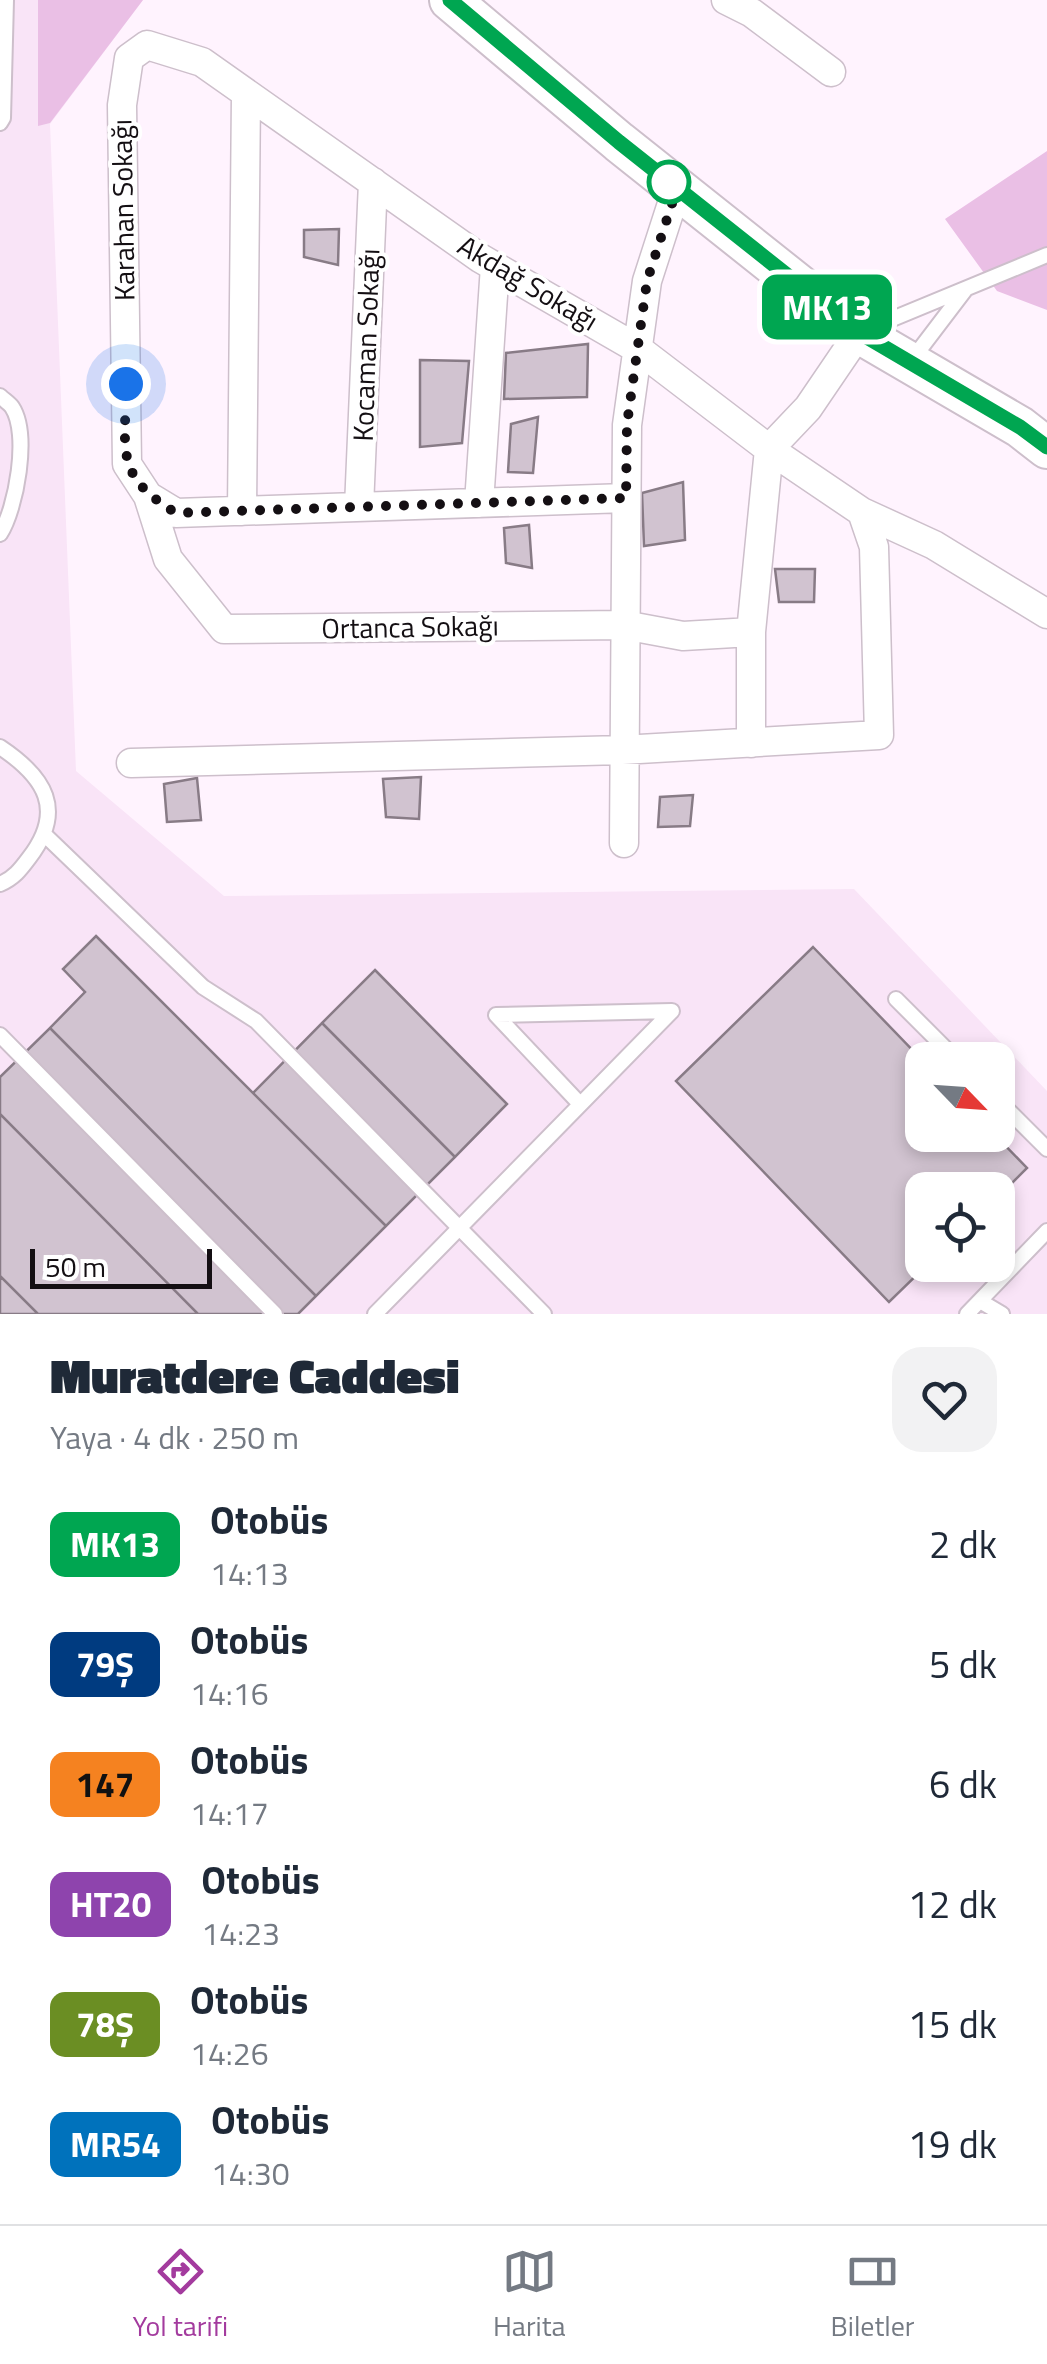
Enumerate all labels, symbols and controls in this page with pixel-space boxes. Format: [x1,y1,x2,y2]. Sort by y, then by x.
street label: Karahan Sokağı [99,119,146,301]
unlabelled marker [648,161,690,203]
street label: Akdağ Sokağı [450,224,607,341]
street label: Kocaman Sokağı [341,248,390,442]
line badge: MK13 [757,274,897,340]
text: MK13 [782,280,872,334]
your location [101,359,151,409]
street label: Ortanca Sokağı [321,603,499,650]
north arrow [905,1042,1015,1152]
map controls [905,1042,1015,1282]
button: locate [905,1172,1015,1282]
scale bar [30,1244,212,1288]
text: 50 m [45,1245,106,1288]
text: Muratdere Caddesi [50,1339,459,1412]
button: heart [892,1347,997,1452]
text: Yaya · 4 dk · 250 m [50,1413,299,1461]
text: Otobüs [210,1491,328,1549]
text: 2 dk [929,1515,997,1573]
text: MK13 [70,1517,160,1571]
text: 14:13 [210,1549,289,1597]
text: Otobüs [190,1611,308,1669]
text: 5 dk [929,1635,997,1693]
text: 79Ş [76,1637,134,1691]
text: 14:16 [190,1669,269,1717]
text: Otobüs [190,1731,308,1789]
text: 6 dk [929,1755,997,1813]
text: 147 [76,1757,134,1811]
text: 14:17 [190,1789,269,1837]
text: Otobüs [201,1851,320,1909]
text: 12 dk [908,1875,997,1933]
text: HT20 [70,1877,151,1931]
text: 14:23 [201,1909,280,1957]
text: Otobüs [190,1971,308,2029]
text: 15 dk [908,1995,997,2053]
text: 78Ş [76,1997,134,2051]
text: 14:26 [190,2029,269,2077]
text: Otobüs [211,2091,329,2149]
text: 19 dk [908,2115,997,2173]
text: MR54 [70,2117,161,2171]
text: 14:30 [211,2149,290,2197]
tab: Yol tarifi [132,2244,228,2347]
tab: Harita [493,2244,566,2347]
tab: Biletler [831,2244,915,2347]

